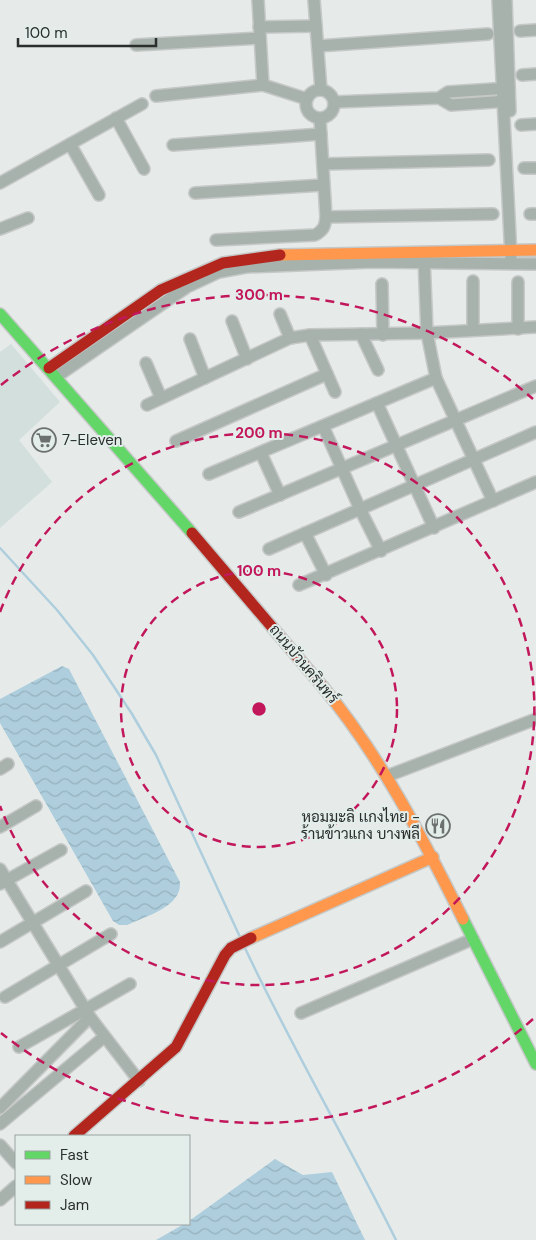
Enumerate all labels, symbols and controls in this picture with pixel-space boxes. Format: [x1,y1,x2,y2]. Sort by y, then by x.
scale bar [18,15,155,47]
text: 100 m [25,23,68,43]
text: 300 m [235,285,283,305]
text: 200 m [235,423,283,443]
supermarket icon: 7-Eleven [31,427,57,453]
place label: 7-Eleven [62,430,122,450]
text: 100 m [237,561,281,581]
street label: ถนนบัวนครินทร์ [265,620,343,708]
centre of rings [250,700,268,718]
place label: หอมมะลิ เเกงไทย - ร้านข้าวแกง บางพลี [301,807,420,844]
restaurant icon: หอมมะลิ เเกงไทย - ร้านข้าวแกง บางพลี [425,813,451,839]
legend [15,1135,190,1225]
text: Fast [60,1145,89,1165]
text: Slow [60,1170,93,1190]
text: Jam [60,1195,89,1215]

